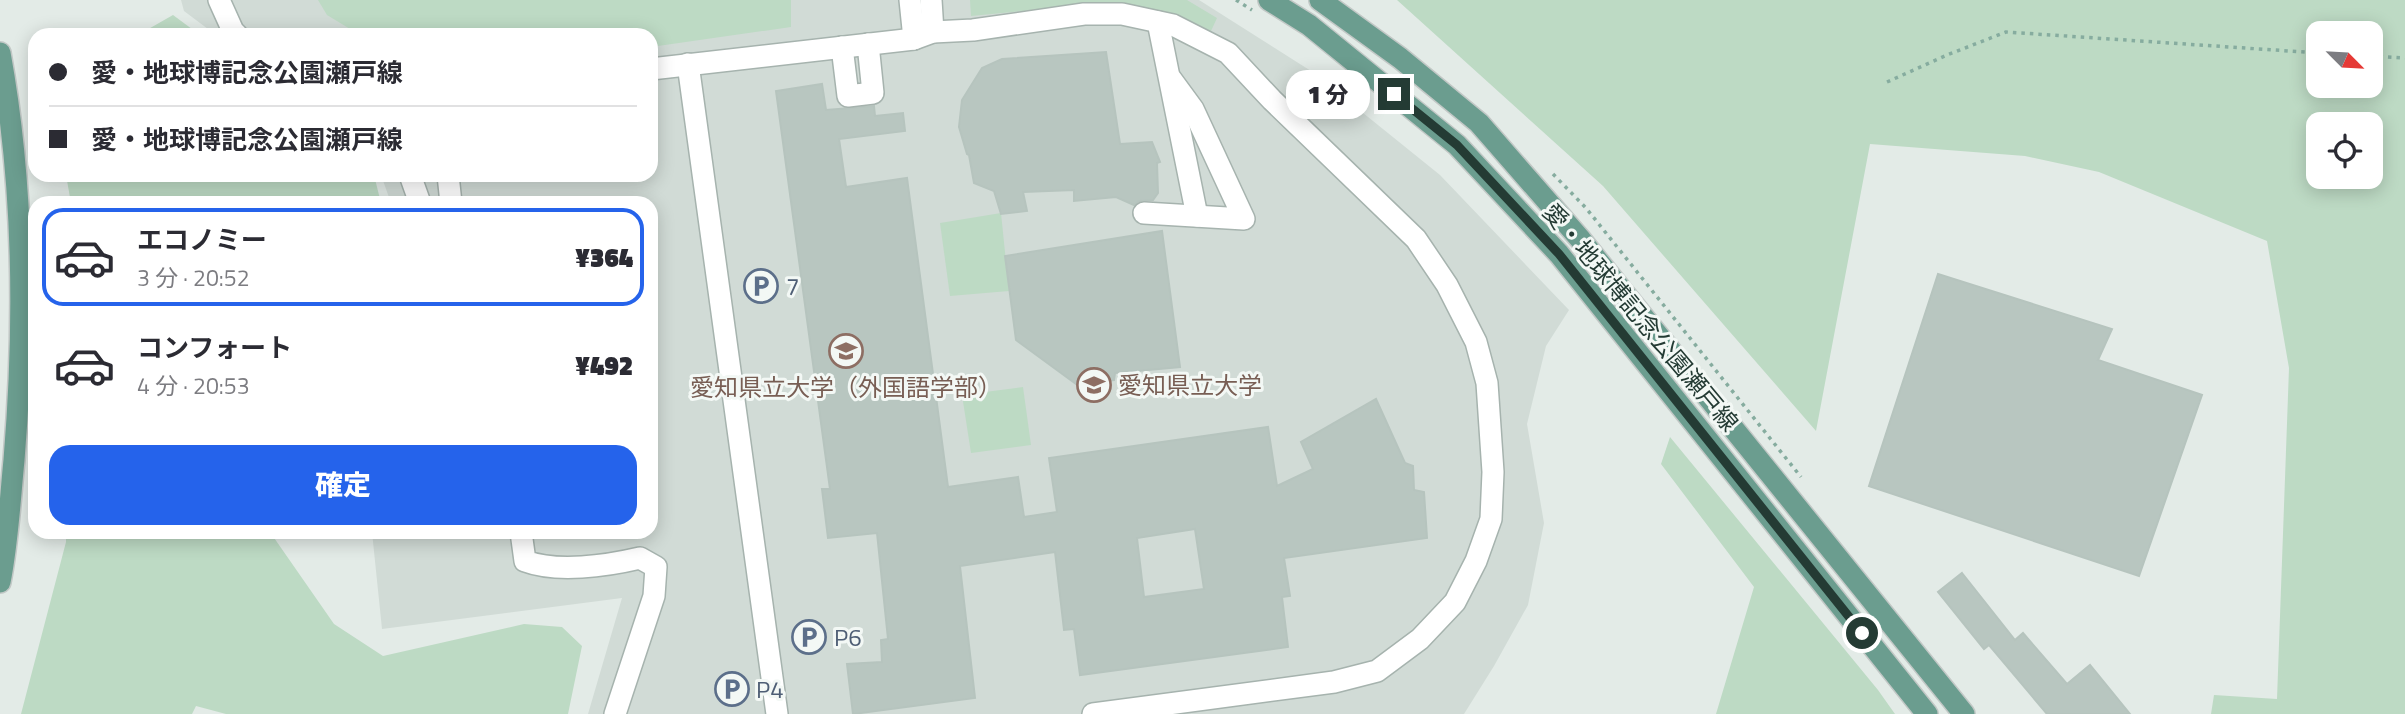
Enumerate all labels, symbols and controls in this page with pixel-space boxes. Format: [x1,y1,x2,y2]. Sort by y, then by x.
north arrow [2306,21,2384,98]
map controls [2306,21,2383,189]
text: 愛・地球博記念公園瀬戸線 [91,53,403,92]
callout: 1 分 [1286,70,1370,119]
text: 1 分 [1308,77,1348,112]
route end [1378,78,1410,110]
button: locate [2306,112,2383,189]
text: 愛・地球博記念公園瀬戸線 [91,120,403,159]
street label: 愛・地球博記念公園瀬戸線 [1535,195,1747,439]
text: エコノミー [137,220,267,259]
icon: car [53,226,116,289]
text: ¥364 [575,238,633,277]
text: 3 分 · 20:52 [137,260,250,295]
parking icon: 7 [742,267,780,305]
place label: 7 [786,268,799,304]
text: コンフォート [137,328,292,367]
school or university icon: 愛知県立大学（外国語学部） [827,332,865,370]
icon: car [53,334,116,397]
text: ¥492 [575,346,633,385]
school or university icon: 愛知県立大学 [1075,366,1113,404]
place label: 愛知県立大学 [1118,367,1262,403]
text: 4 分 · 20:53 [137,368,250,403]
place label: 愛知県立大学（外国語学部） [690,369,1002,405]
button: 確定 [49,445,637,525]
route start [1846,617,1878,649]
parking icon: P6 [790,618,828,656]
place label: P6 [834,619,862,655]
parking icon: P4 [713,670,751,708]
place label: P4 [756,671,784,707]

